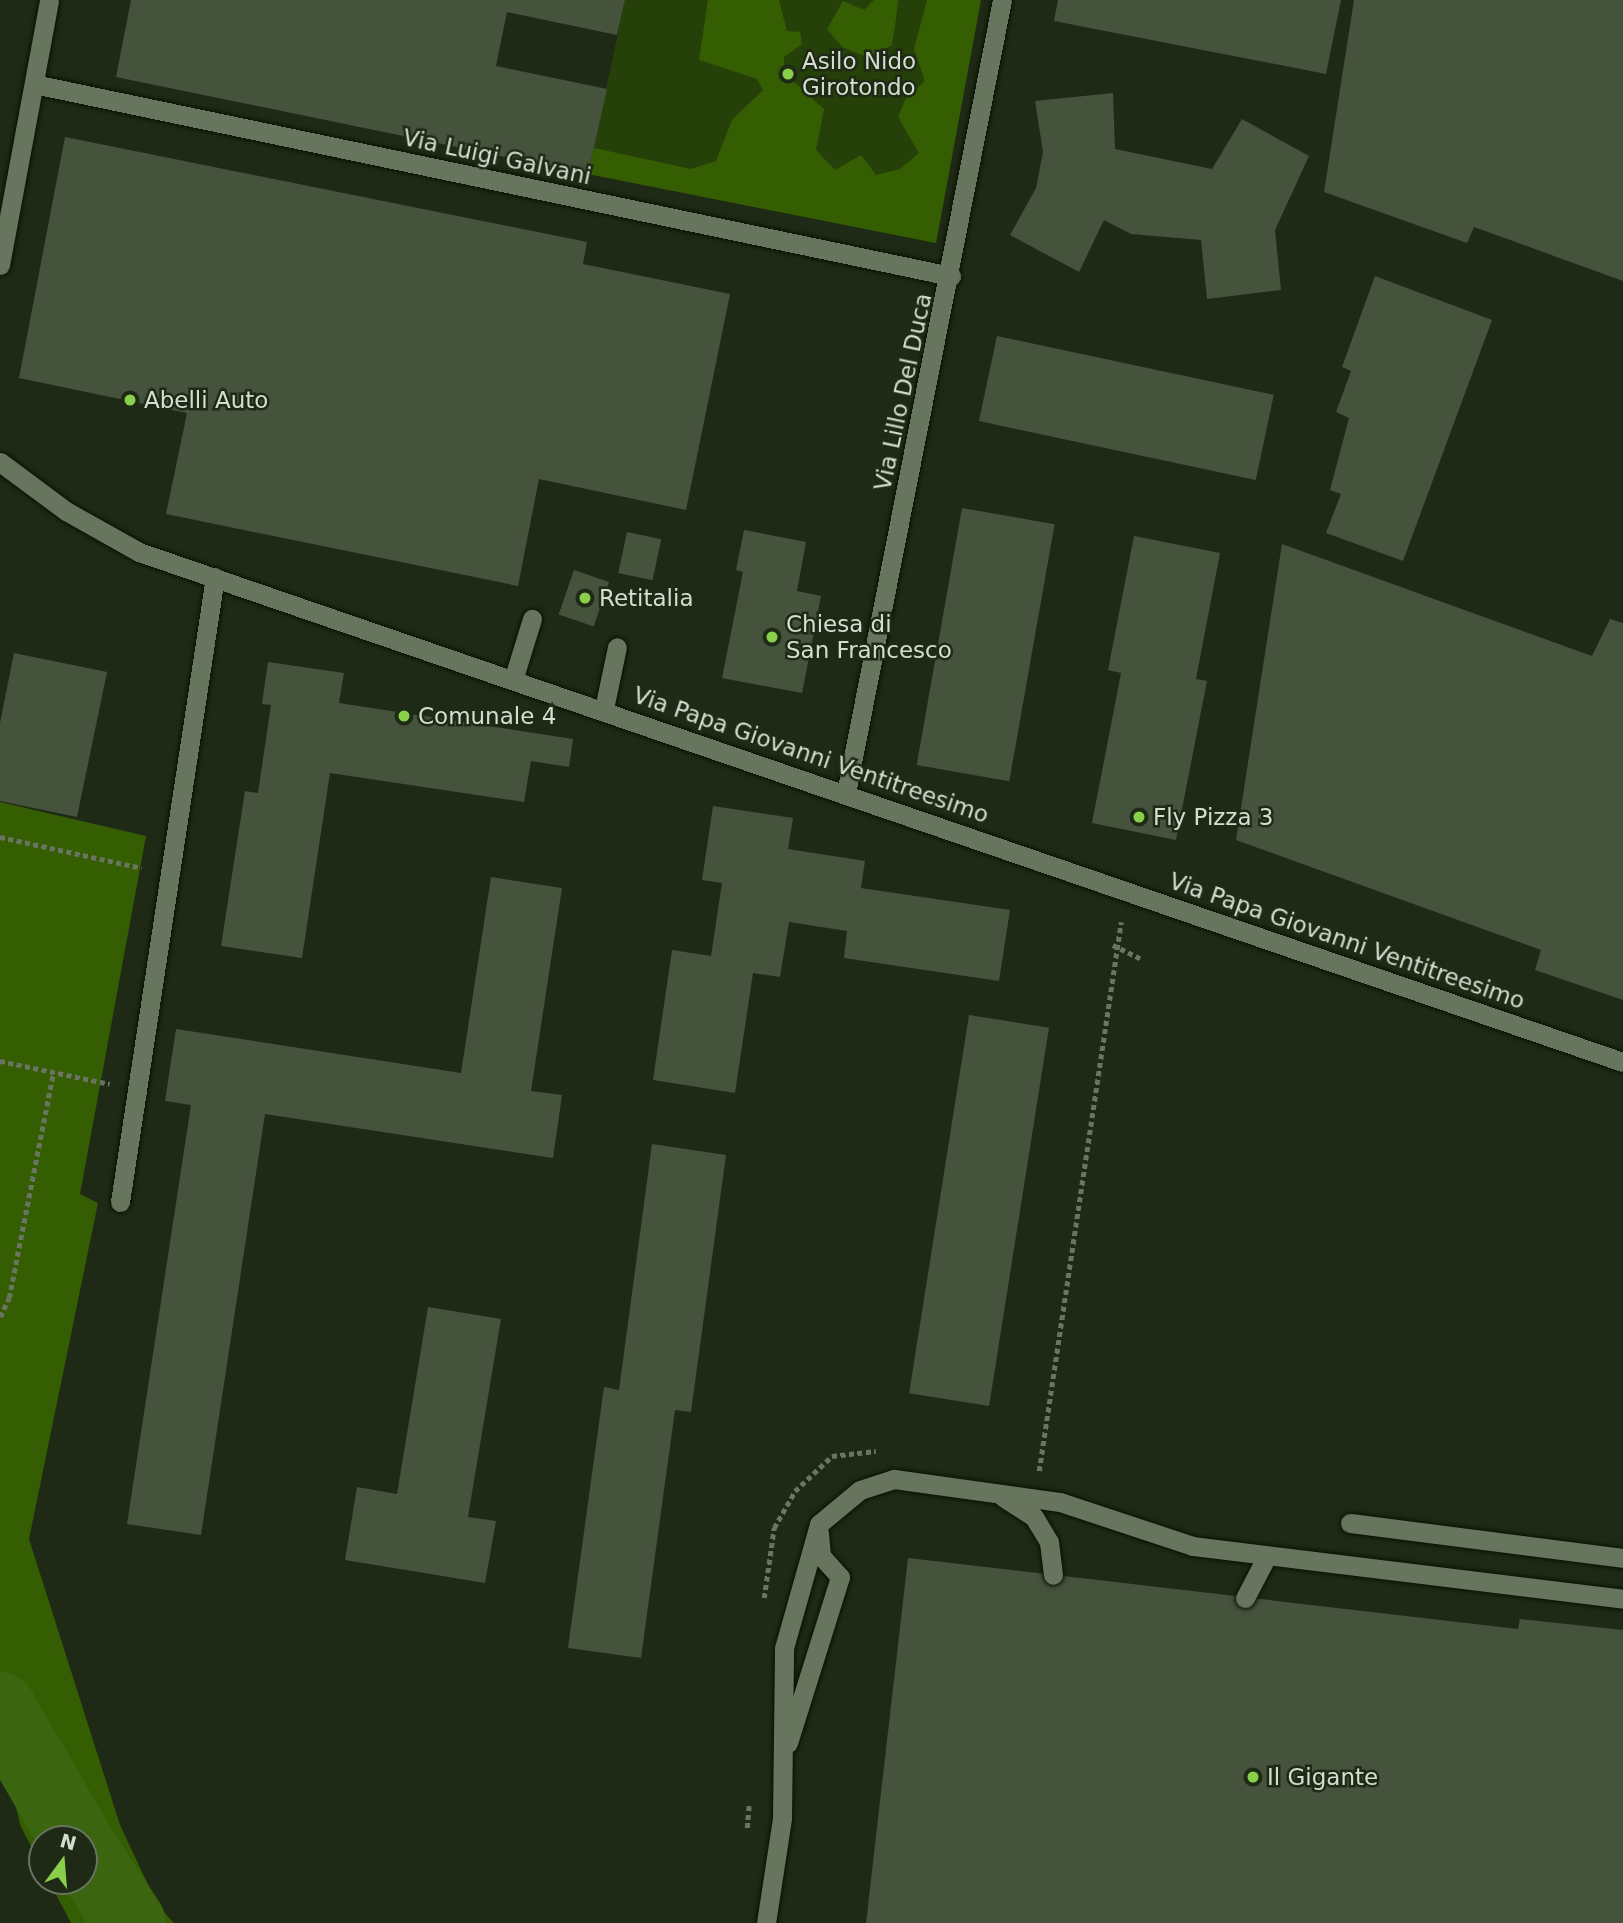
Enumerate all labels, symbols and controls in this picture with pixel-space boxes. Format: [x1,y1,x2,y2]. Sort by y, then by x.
place label: Asilo Nido Girotondo [802,47,916,101]
marker: Asilo Nido Girotondo [780,66,796,82]
street label: Via Luigi Galvani [400,124,594,190]
street label: Via Lillo Del Duca [869,291,937,493]
place label: Abelli Auto [144,386,268,414]
marker: Abelli Auto [122,392,138,408]
place label: Retitalia [599,584,693,612]
marker: Retitalia [577,590,593,606]
place label: Chiesa di San Francesco [786,610,952,664]
marker: Chiesa di San Francesco [764,629,780,645]
street label: Via Papa Giovanni Ventitreesimo [630,681,992,829]
place label: Comunale 4 [418,702,556,730]
marker: Comunale 4 [396,708,412,724]
place label: Fly Pizza 3 [1153,803,1273,831]
marker: Fly Pizza 3 [1131,809,1147,825]
street label: Via Papa Giovanni Ventitreesimo [1166,867,1528,1015]
place label: Il Gigante [1267,1763,1378,1791]
marker: Il Gigante [1245,1769,1261,1785]
north arrow [28,1825,98,1895]
text: N [58,1829,79,1855]

